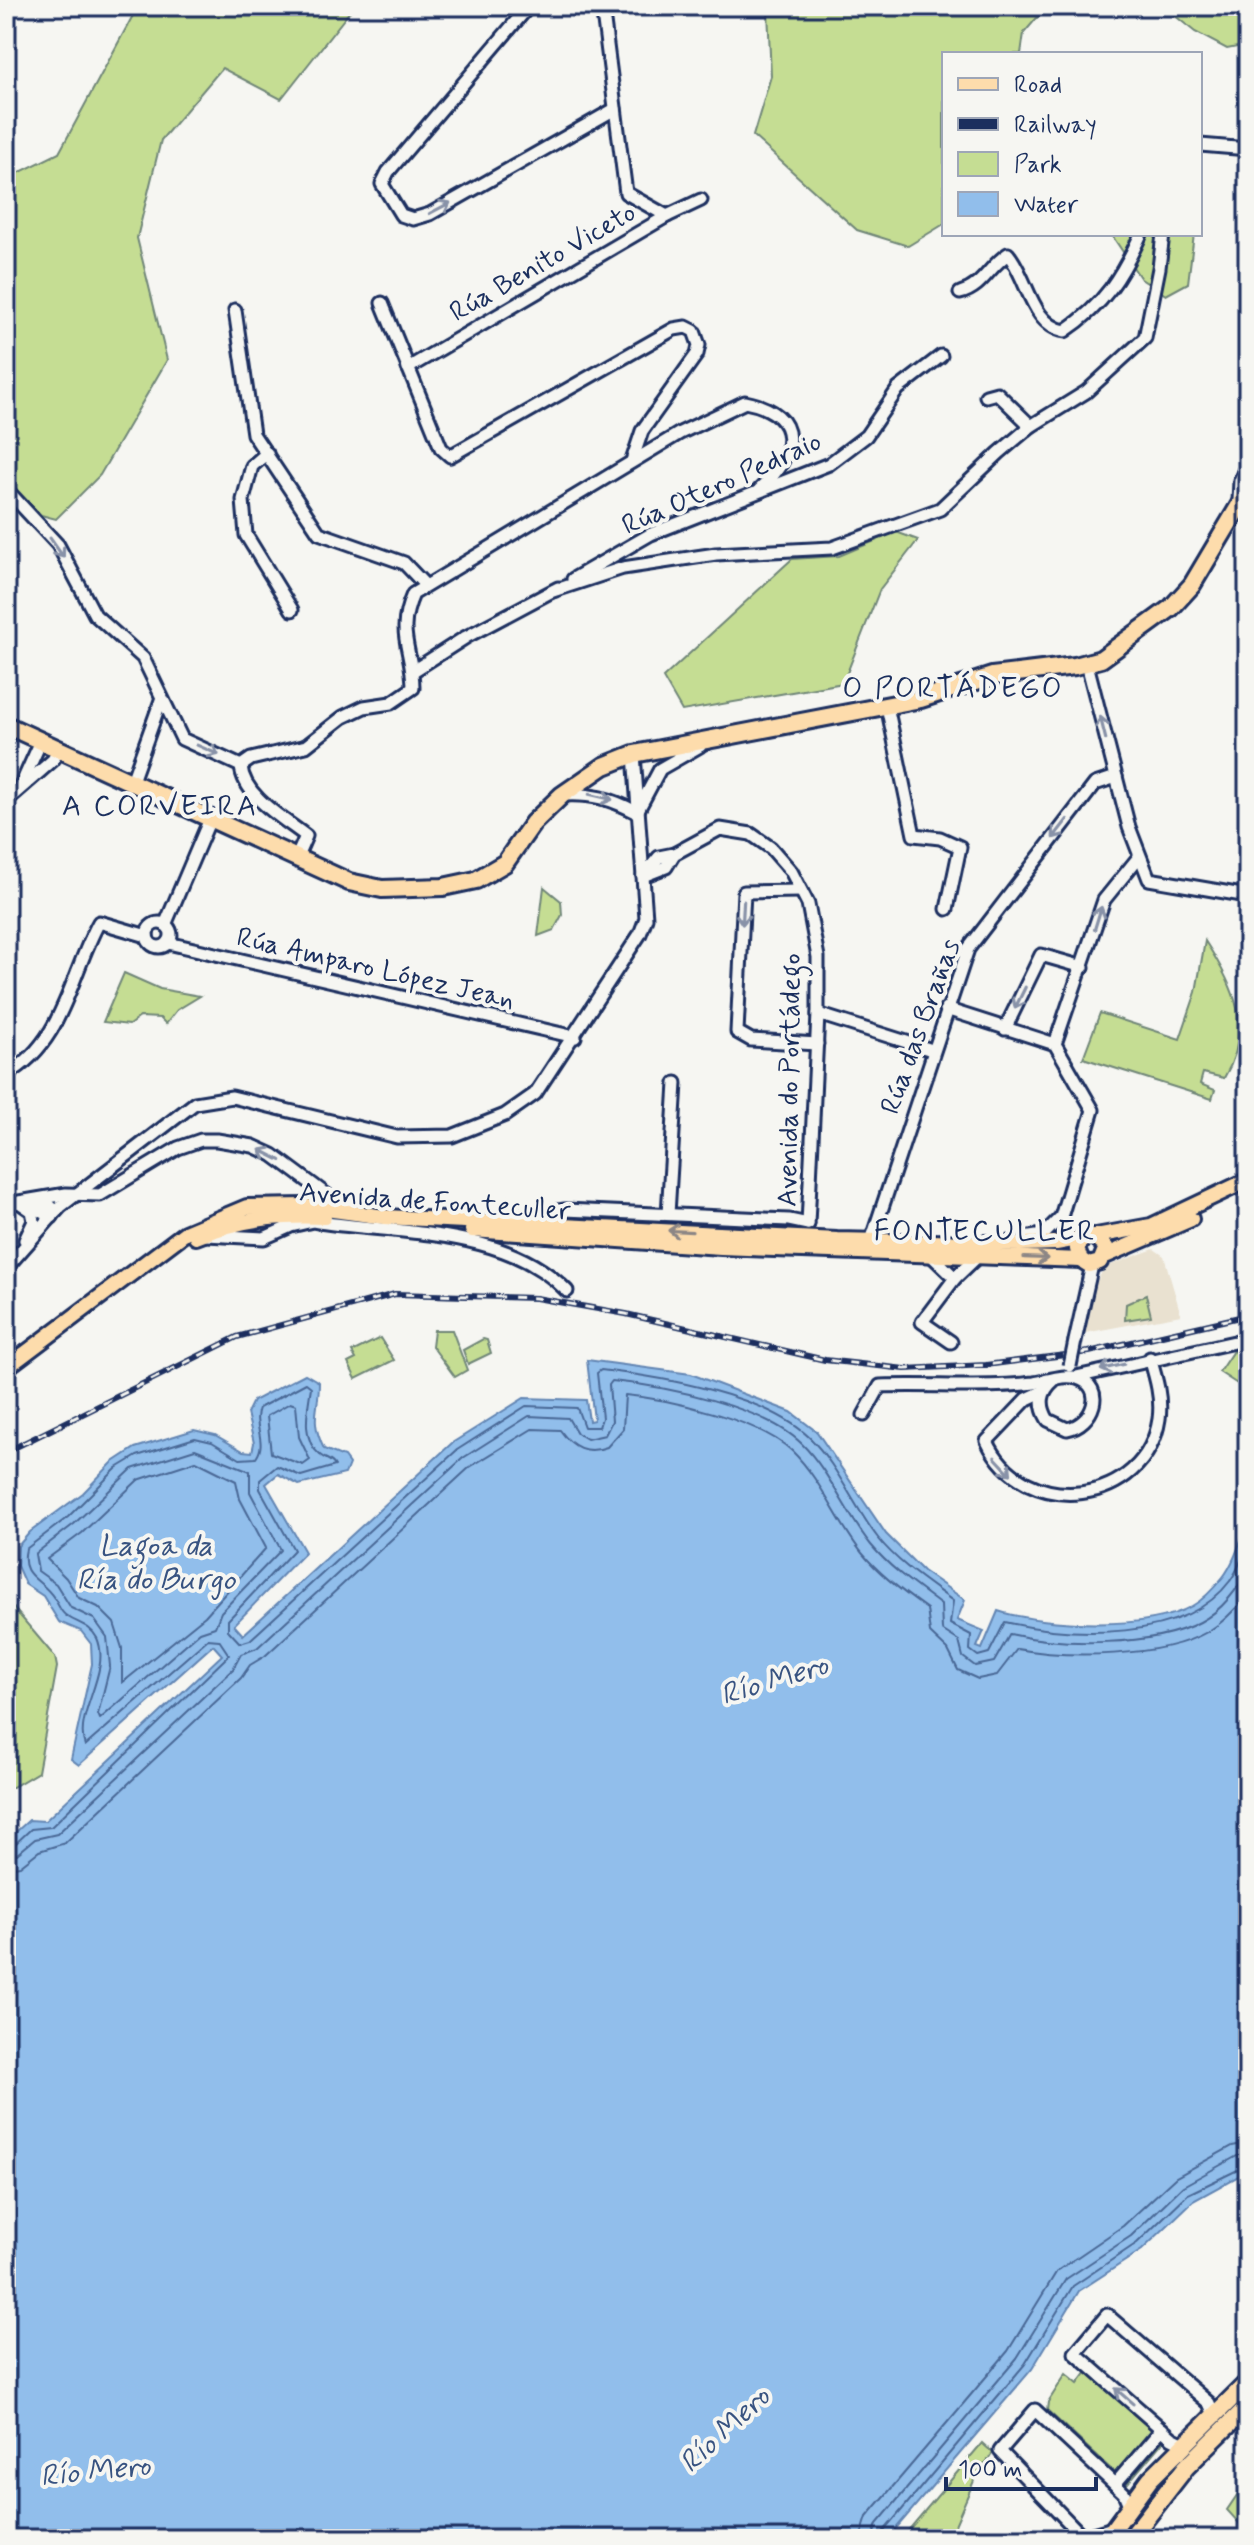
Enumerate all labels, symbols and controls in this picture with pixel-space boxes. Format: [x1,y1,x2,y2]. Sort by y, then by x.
legend [942,52,1202,236]
text: Road [1014,70,1062,101]
text: Railway [1014,110,1097,141]
text: Park [1014,150,1062,181]
text: Water [1014,190,1079,221]
street label: Rúa Benito Viceto [443,195,643,332]
one-way arrow [428,199,451,215]
street label: Rúa Otero Pedraio [616,424,828,545]
one-way arrow [49,536,65,558]
district label: O PORTÁDEGO [842,669,1064,708]
one-way arrow [1095,716,1110,742]
one-way arrow [196,743,220,758]
district label: A CORVEIRA [62,787,258,826]
one-way arrow [587,791,613,806]
one-way arrow [1052,818,1069,839]
one-way arrow [735,899,750,926]
one-way arrow [1091,905,1106,931]
street label: Rúa Amparo López Jean [233,919,518,1019]
street label: Rúa das Brañas [873,934,970,1120]
street label: Avenida do Portádego [770,953,814,1207]
one-way arrow [1012,985,1027,1009]
one-way arrow [259,1146,283,1162]
street label: Avenida de Fonteculler [298,1175,572,1230]
district label: FONTECULLER [874,1212,1096,1251]
one-way arrow [667,1223,694,1238]
one-way arrow [1022,1251,1049,1266]
one-way arrow [1100,1360,1126,1375]
one-way arrow [994,1455,1012,1475]
water label: Lagoa da Ría do Burgo [77,1527,237,1601]
water label: Río Mero [716,1645,834,1715]
water label: Río Mero [671,2377,779,2482]
one-way arrow [1114,2387,1134,2405]
scale bar [946,2441,1096,2491]
water label: Río Mero [38,2446,153,2497]
text: 100 m [958,2455,1022,2486]

